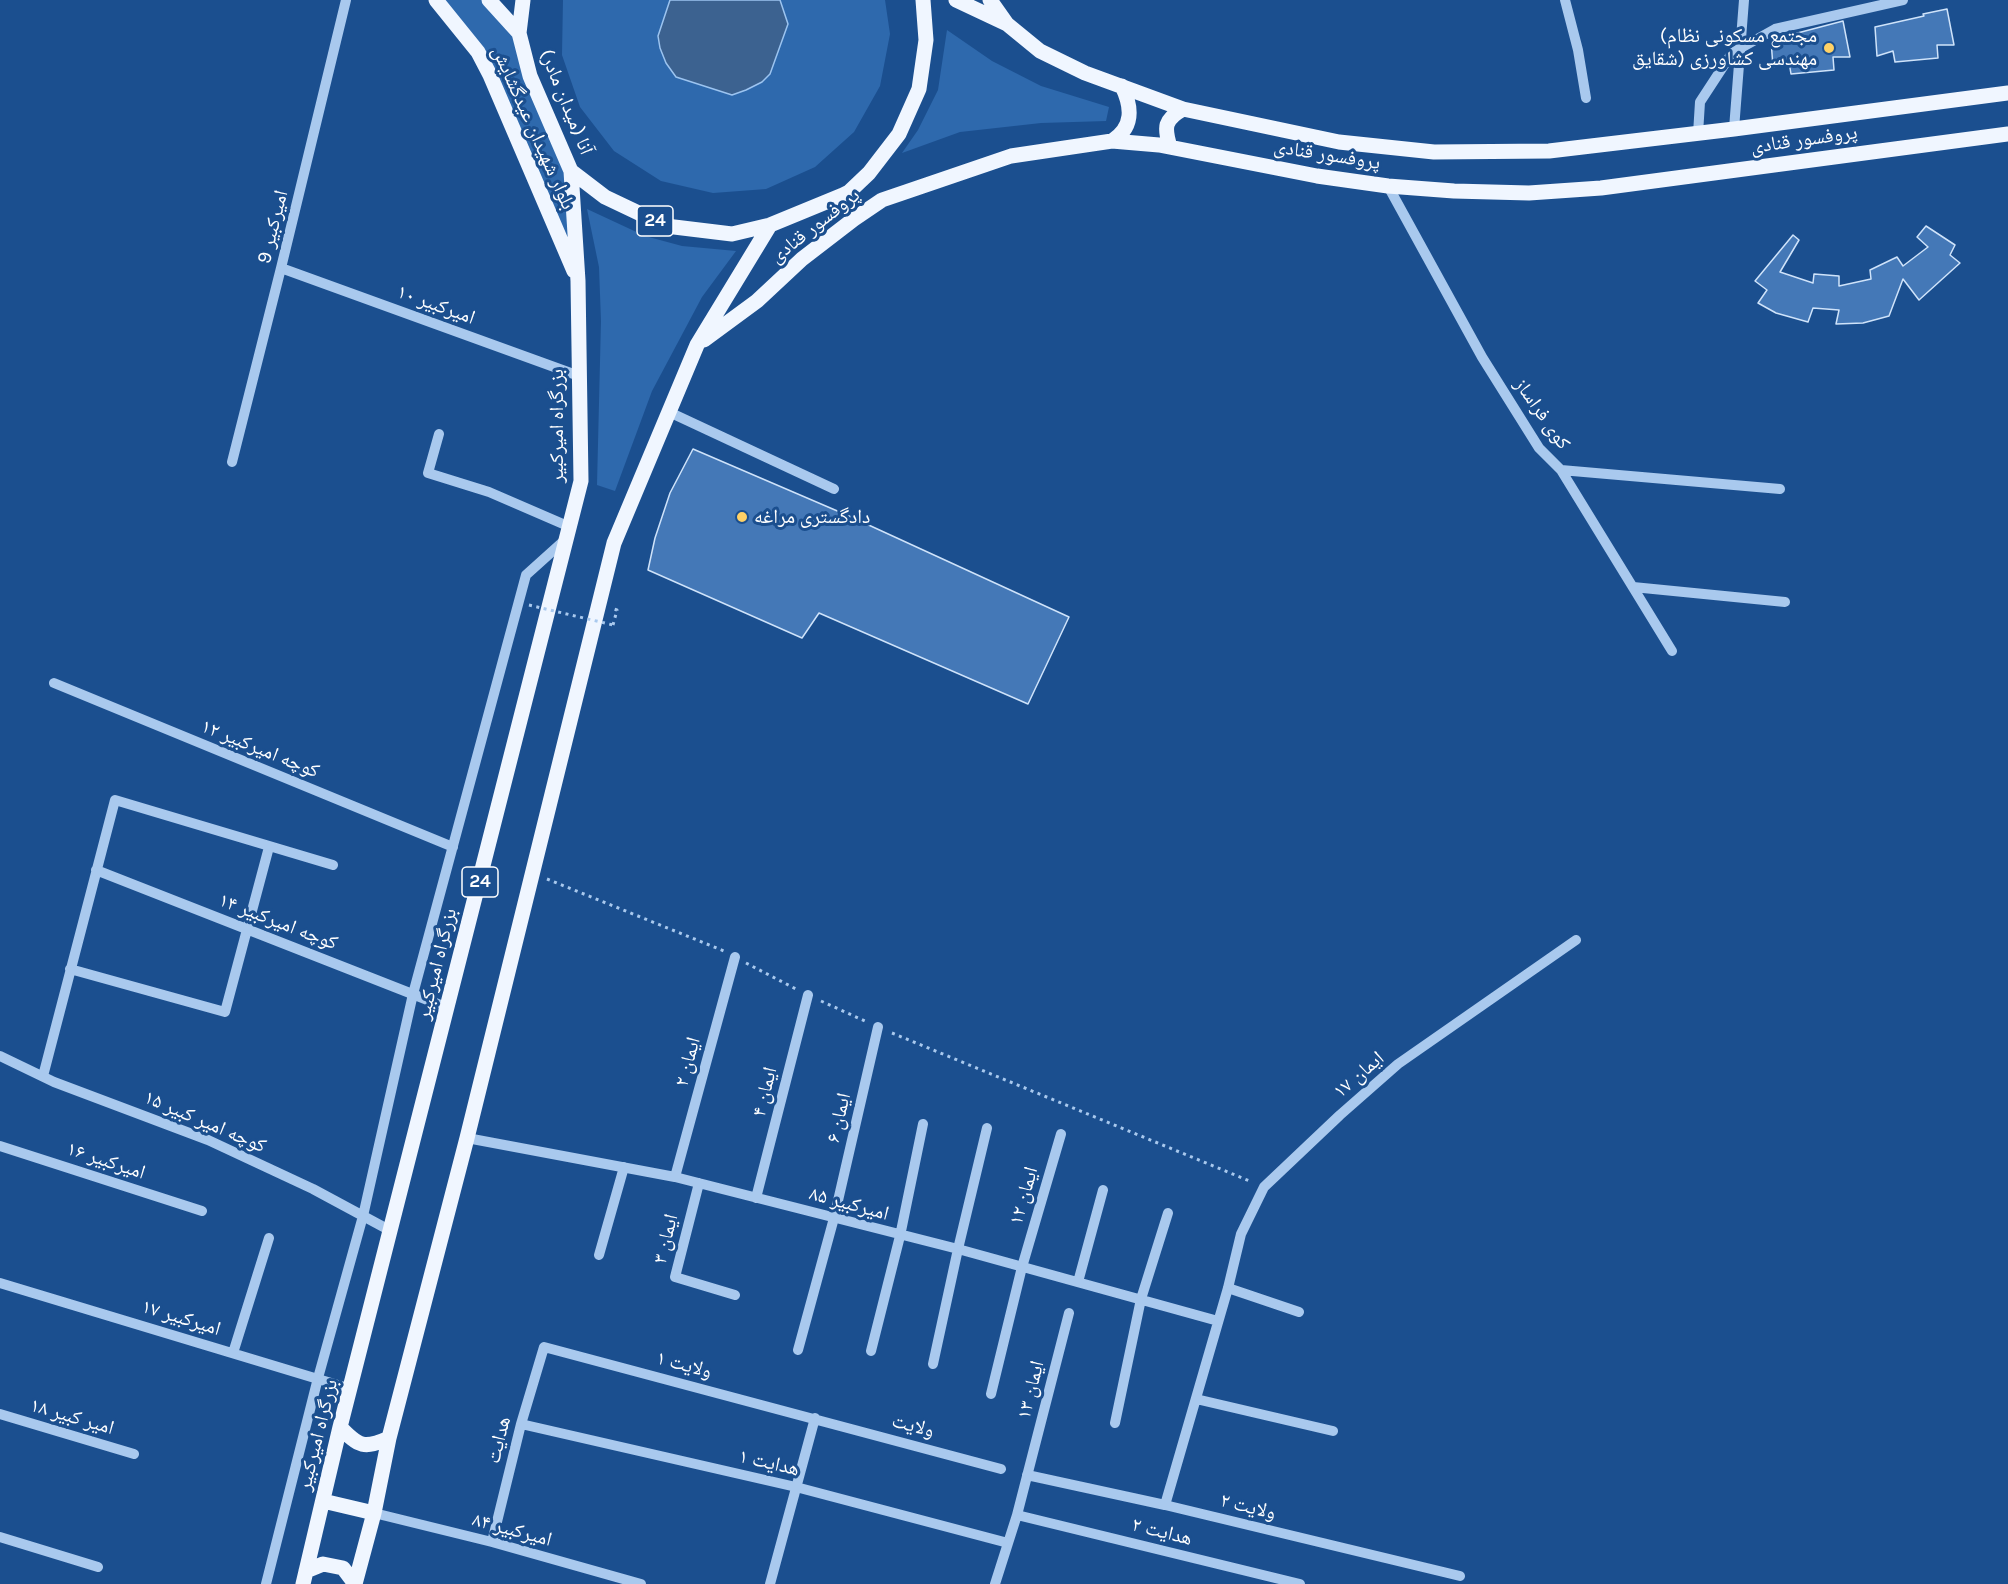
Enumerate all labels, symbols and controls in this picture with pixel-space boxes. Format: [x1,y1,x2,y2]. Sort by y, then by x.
place label: (مجتمع مسکونی نظام مهندسی کشاورزی (شقایق [1632,24,1817,71]
marker: (مجتمع مسکونی نظام مهندسی کشاورزی (شقایق [1822,41,1836,55]
street label: بلوار شهیدان عیدگشایش [486,43,580,213]
street label: آنا (میدان مادر) [534,46,598,158]
street label: پروفسور قنادی [1749,121,1859,159]
street label: پروفسور قنادی [1272,135,1382,175]
street label: پروفسور قنادی [765,183,865,269]
street label: امیرکبیر 9 [252,188,294,266]
road number: 24 [637,206,673,236]
street label: امیرکبیر ۱۰ [394,280,478,330]
street label: بزرگراه امیرکبیر [545,369,569,483]
street label: کوی فراساز [1509,374,1575,454]
place label: دادگستری مراغه [754,505,870,529]
marker: دادگستری مراغه [735,510,749,524]
street label: کوچه امیرکبیر ۱۲ [197,714,323,784]
road number: 24 [462,867,498,897]
street label: کوچه امیرکبیر ۱۴ [215,888,341,956]
street label: بزرگراه امیرکبیر [412,906,462,1022]
street label: ایمان ۲ [670,1035,706,1089]
street label: ایمان ۱۷ [1329,1046,1389,1104]
street label: ایمان ۴ [747,1065,783,1119]
street label: کوچه امیر کبیر ۱۵ [140,1086,270,1158]
street label: ایمان ۶ [822,1091,856,1145]
street label: امیرکبیر ۱۶ [64,1137,148,1185]
street label: ایمان ۱۲ [1004,1164,1044,1228]
street label: امیرکبیر ۸۵ [807,1182,891,1226]
street label: ایمان ۳ [648,1212,684,1266]
street label: امیرکبیر ۱۷ [139,1295,223,1341]
street label: ولایت ۱ [654,1346,714,1384]
street label: ایمان ۱۳ [1012,1358,1050,1422]
street label: بزرگراه امیرکبیر [293,1377,343,1493]
street label: امیر کبیر ۱۸ [27,1394,117,1440]
street label: ولایت [889,1409,937,1443]
street label: هدایت [482,1414,516,1466]
street label: هدایت ۱ [736,1444,802,1482]
street label: ولایت ۲ [1218,1489,1278,1525]
street label: امیرکبیر ۸۴ [470,1508,554,1552]
street label: هدایت ۲ [1129,1513,1195,1551]

